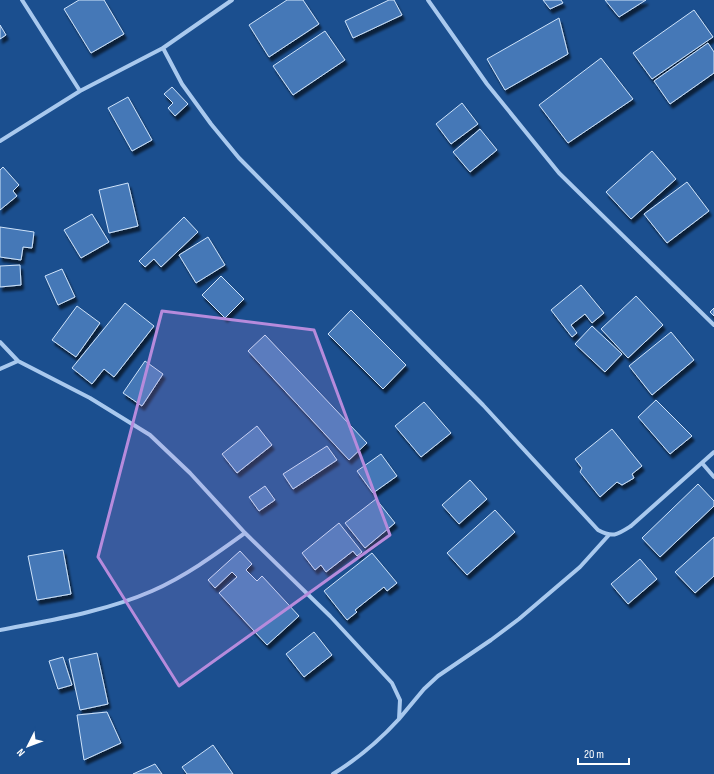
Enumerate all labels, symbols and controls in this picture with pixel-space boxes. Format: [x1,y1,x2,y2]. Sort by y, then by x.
north arrow [8,726,48,766]
scale bar [578,740,629,766]
text: N [14,746,28,759]
text: 20 m [584,747,604,762]

